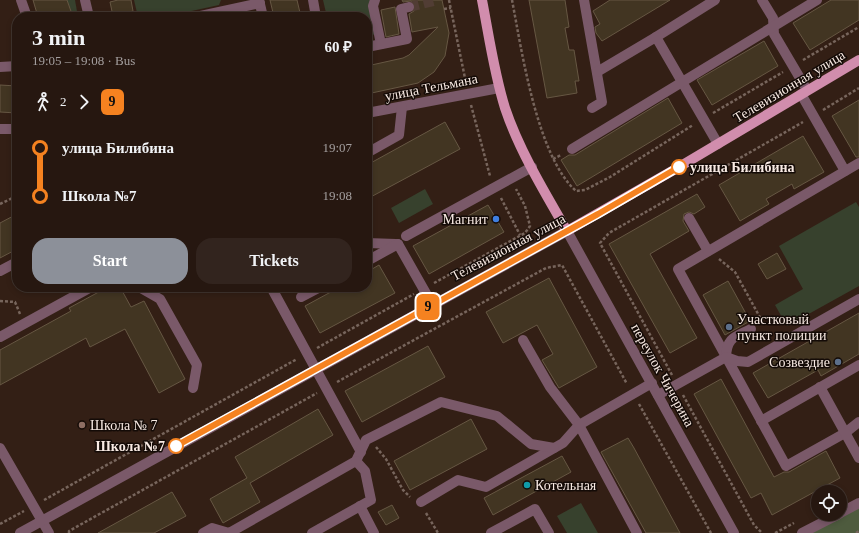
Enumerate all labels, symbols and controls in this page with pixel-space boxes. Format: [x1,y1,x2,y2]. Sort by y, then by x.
text: 3 min [32,25,85,50]
text: 60 ₽ [325,39,352,55]
street label: Телевизионная улица [731,47,848,126]
text: 19:05 – 19:08 · Bus [32,53,135,68]
street label: улица Тельмана [383,71,480,104]
icon: walk [32,91,54,113]
icon: forward [73,91,95,113]
text: 2 [60,94,67,109]
text: 9 [109,94,116,109]
text: улица Билибина [62,140,174,156]
text: 19:07 [322,140,352,155]
marker: улица Билибина [671,159,687,175]
place label: улица Билибина [690,160,795,175]
text: Школа №7 [62,188,136,204]
text: 19:08 [322,188,352,203]
street label: Телевизионная улица [449,211,569,284]
place label: Магнит [442,212,488,227]
marker: Магнит [491,214,501,224]
button: Start [32,238,188,284]
button: Tickets [196,238,352,284]
line badge: 9 [415,294,441,320]
text: 9 [425,299,432,314]
place label: Участковый пункт полиции [737,312,827,343]
street label: переулок Чичерина [628,321,697,430]
marker: Участковый пункт полиции [724,322,734,332]
place label: Созвездие [769,355,830,370]
marker: Созвездие [833,357,843,367]
place label: Школа № 7 [90,418,158,433]
marker: Школа № 7 [77,420,87,430]
marker: Школа №7 [168,438,184,454]
place label: Школа №7 [96,439,165,454]
place label: Котельная [535,478,597,493]
marker: Котельная [522,480,532,490]
map controls [811,485,847,521]
button: locate [811,485,847,521]

